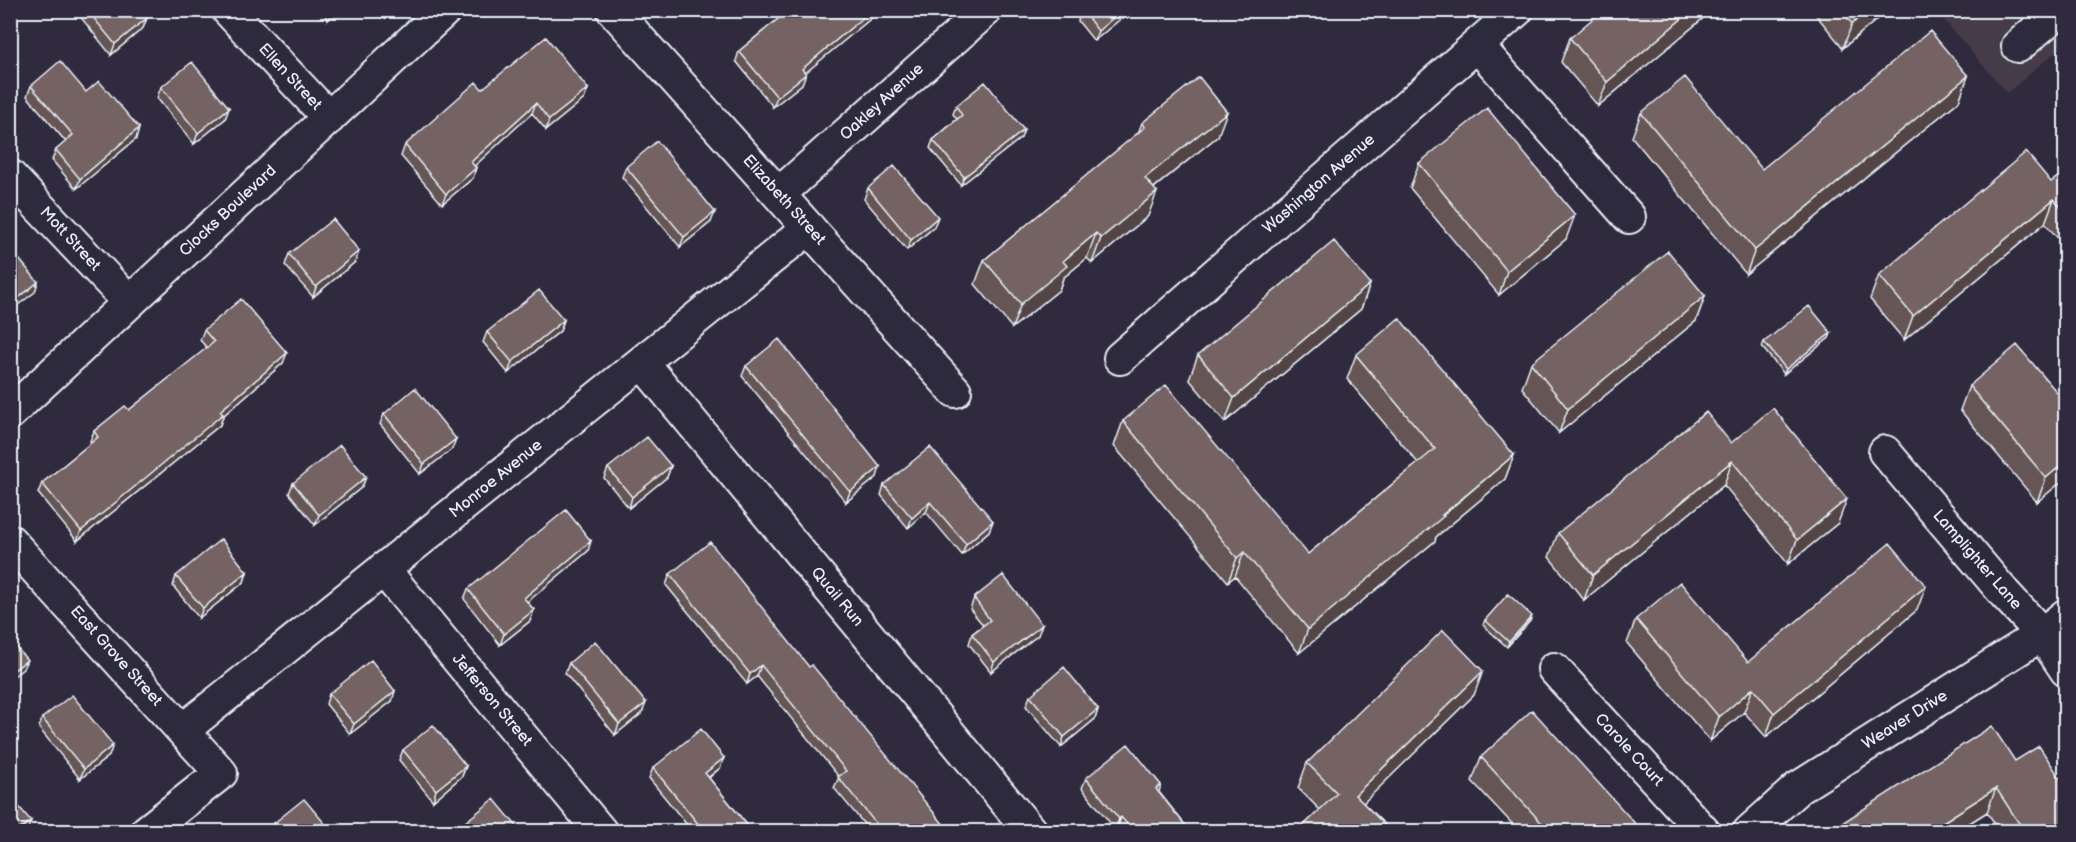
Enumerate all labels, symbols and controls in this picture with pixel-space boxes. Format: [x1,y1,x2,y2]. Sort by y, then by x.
street label: Ellen Street [254,40,326,114]
street label: Oakley Avenue [836,59,928,144]
street label: Washington Avenue [1259,130,1379,238]
street label: Elizabeth Street [739,151,829,249]
street label: Clocks Boulevard [176,161,280,261]
street label: Mott Street [36,203,104,275]
street label: Monroe Avenue [446,435,547,522]
street label: Lamplighter Lane [1929,506,2026,614]
street label: Quail Run [807,564,867,630]
street label: East Grove Street [66,602,166,710]
street label: Jefferson Street [448,650,536,750]
street label: Weaver Drive [1859,686,1952,754]
street label: Carole Court [1591,710,1667,790]

